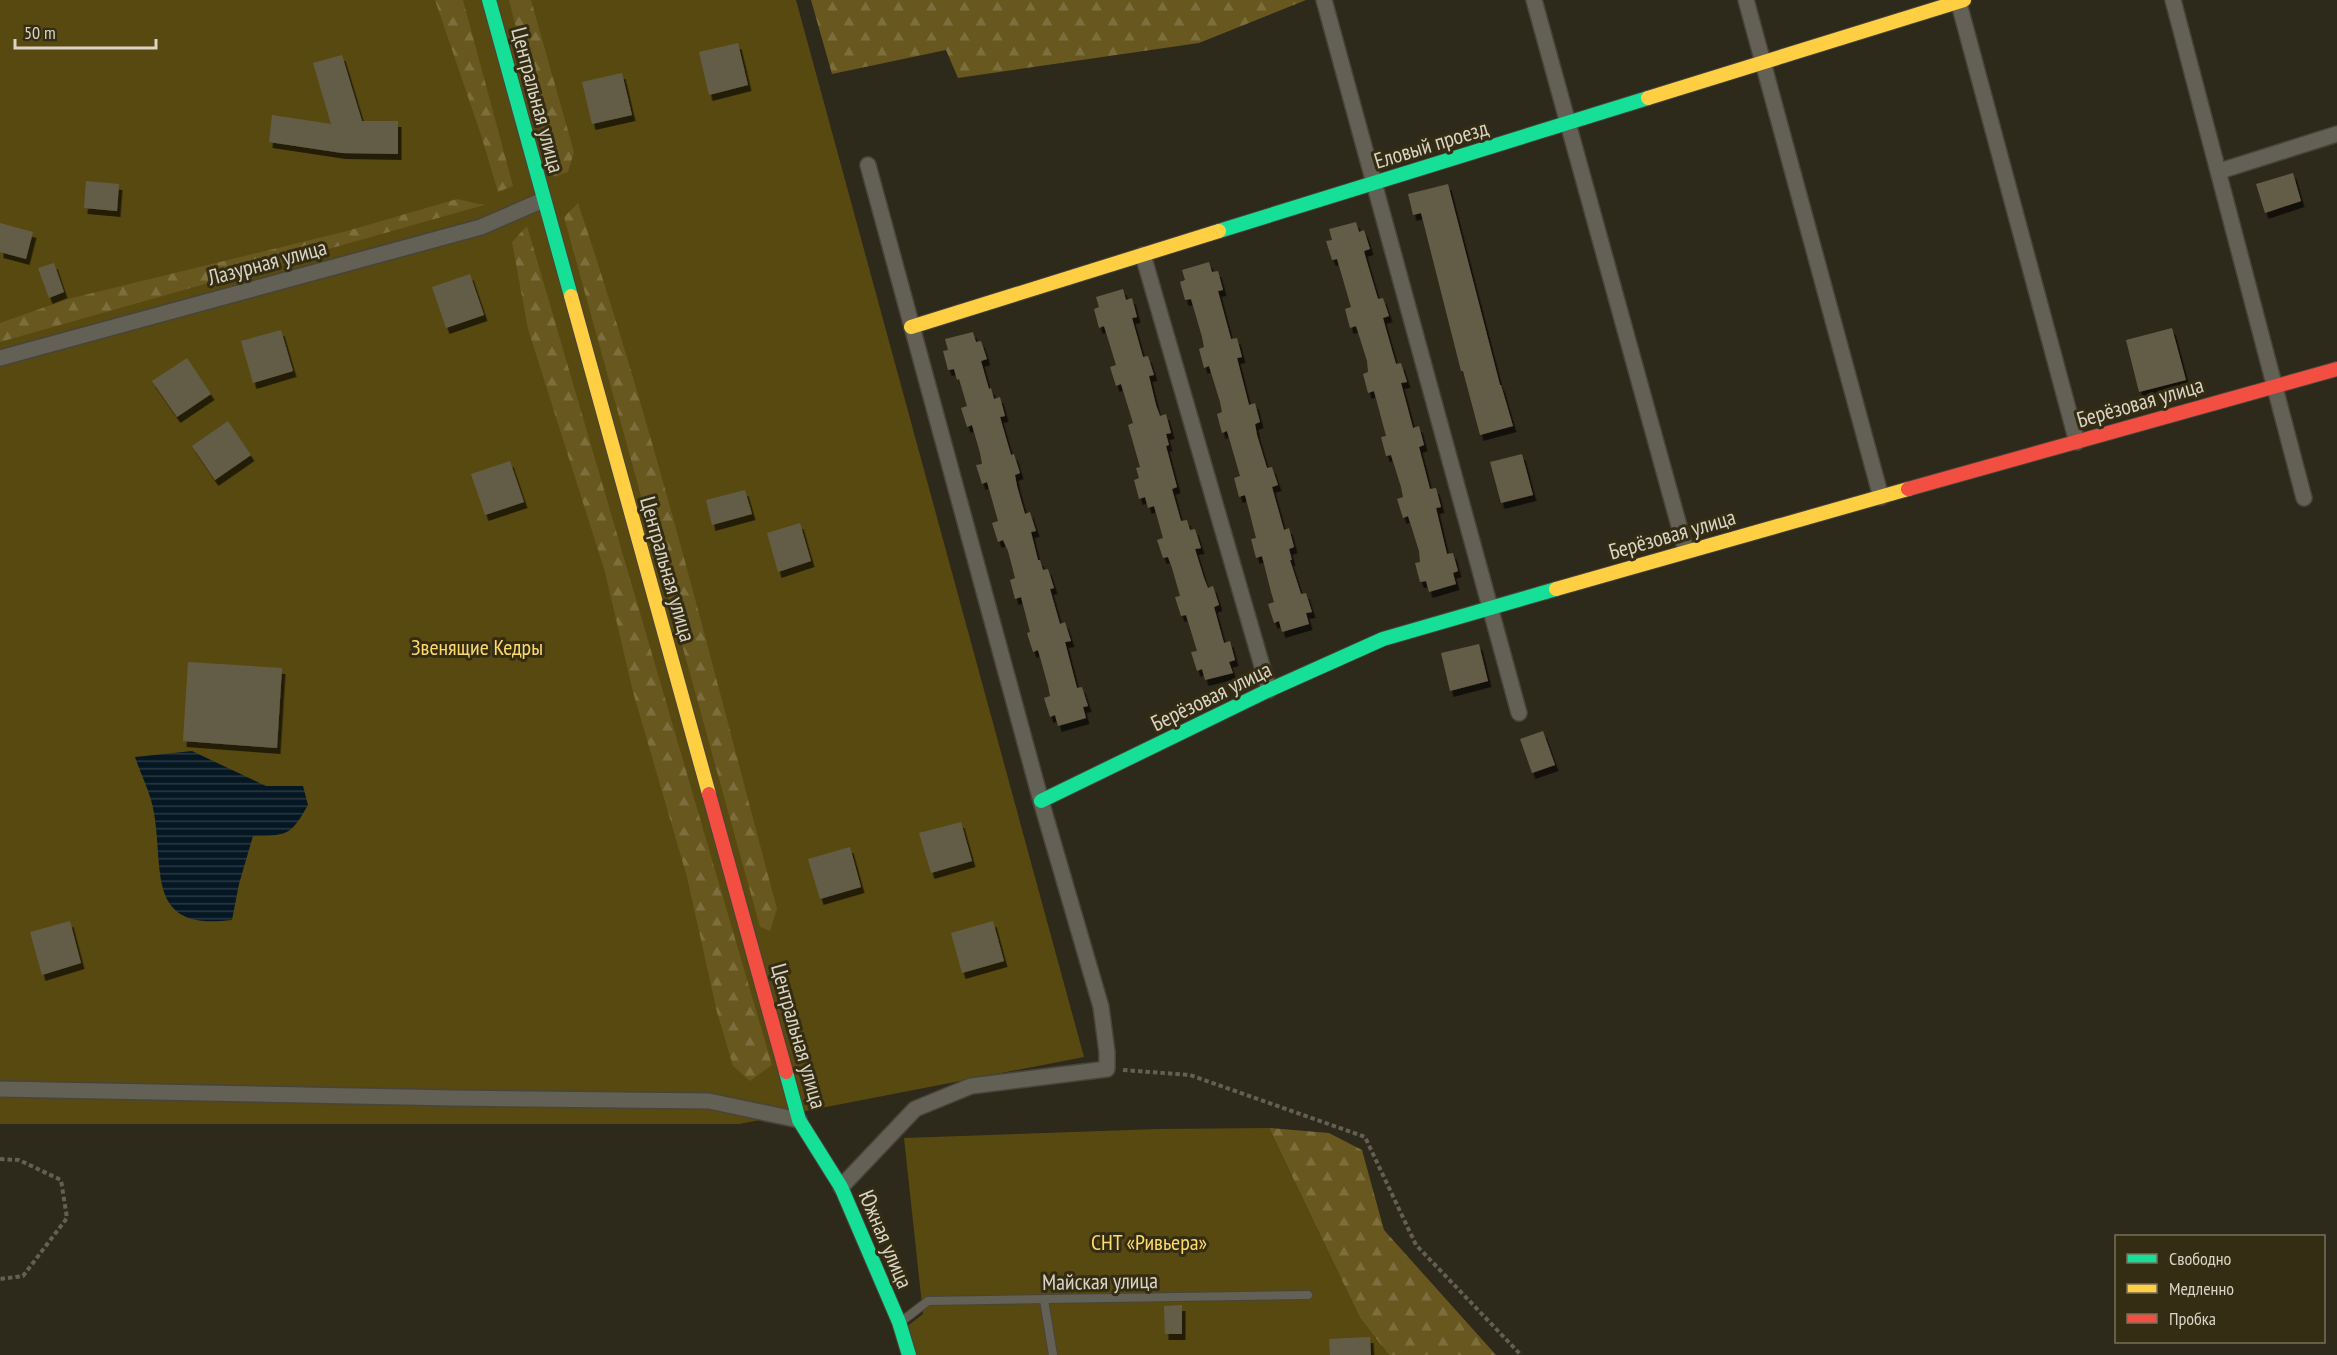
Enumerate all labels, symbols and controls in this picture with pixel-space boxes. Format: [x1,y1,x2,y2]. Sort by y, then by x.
scale bar [15,12,156,50]
text: 50 m [24,21,56,44]
street label: Центральная улица [505,24,571,176]
street label: Еловый проезд [1371,113,1492,175]
street label: Лазурная улица [204,233,330,292]
street label: Берёзовая улица [2073,371,2207,433]
street label: Центральная улица [634,493,702,645]
street label: Берёзовая улица [1605,503,1739,565]
park label: Звенящие Кедры [411,633,543,661]
street label: Берёзовая улица [1146,655,1276,737]
street label: Центральная улица [765,960,833,1112]
street label: Южная улица [853,1186,919,1292]
park label: СНТ «Ривьера» [1091,1228,1207,1256]
legend [2115,1235,2325,1343]
text: Свободно [2169,1247,2232,1270]
street label: Майская улица [1042,1266,1158,1296]
text: Медленно [2169,1277,2234,1300]
text: Пробка [2169,1307,2216,1330]

